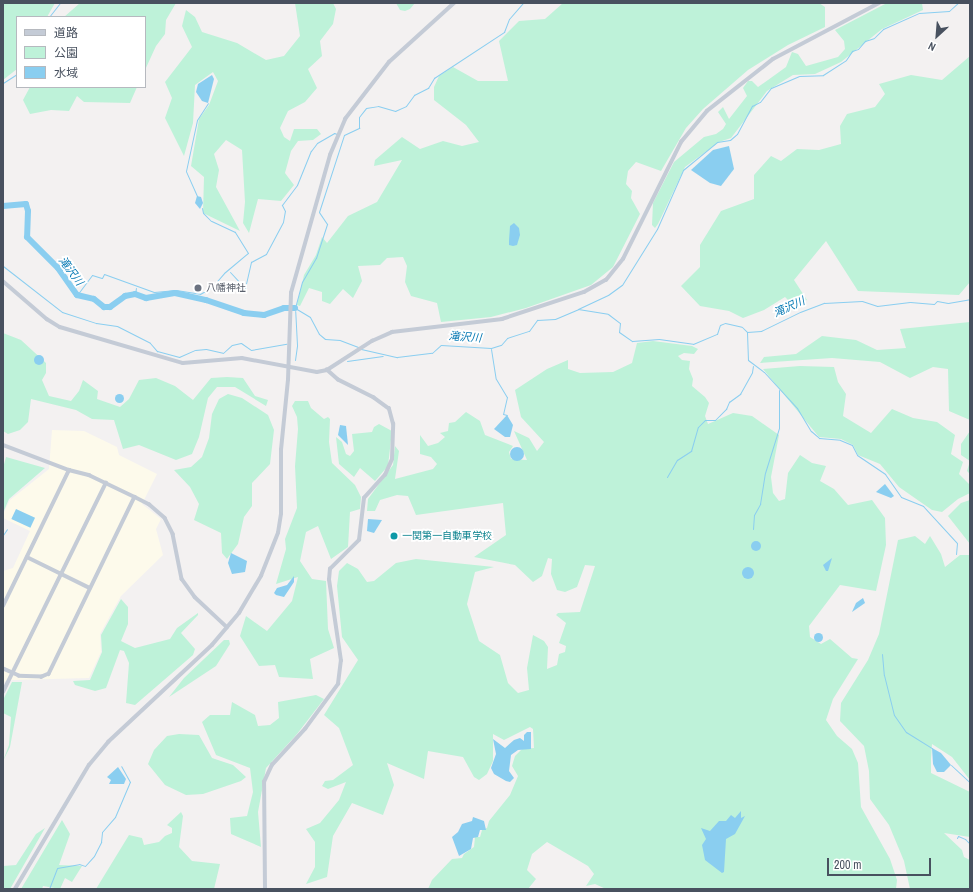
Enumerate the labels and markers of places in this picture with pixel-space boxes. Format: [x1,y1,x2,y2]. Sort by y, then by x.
place label: 八幡神社 [206,282,246,294]
marker: 八幡神社 [193,283,203,293]
place label: 一関第一自動車学校 [402,530,492,542]
marker: 一関第一自動車学校 [389,531,399,541]

